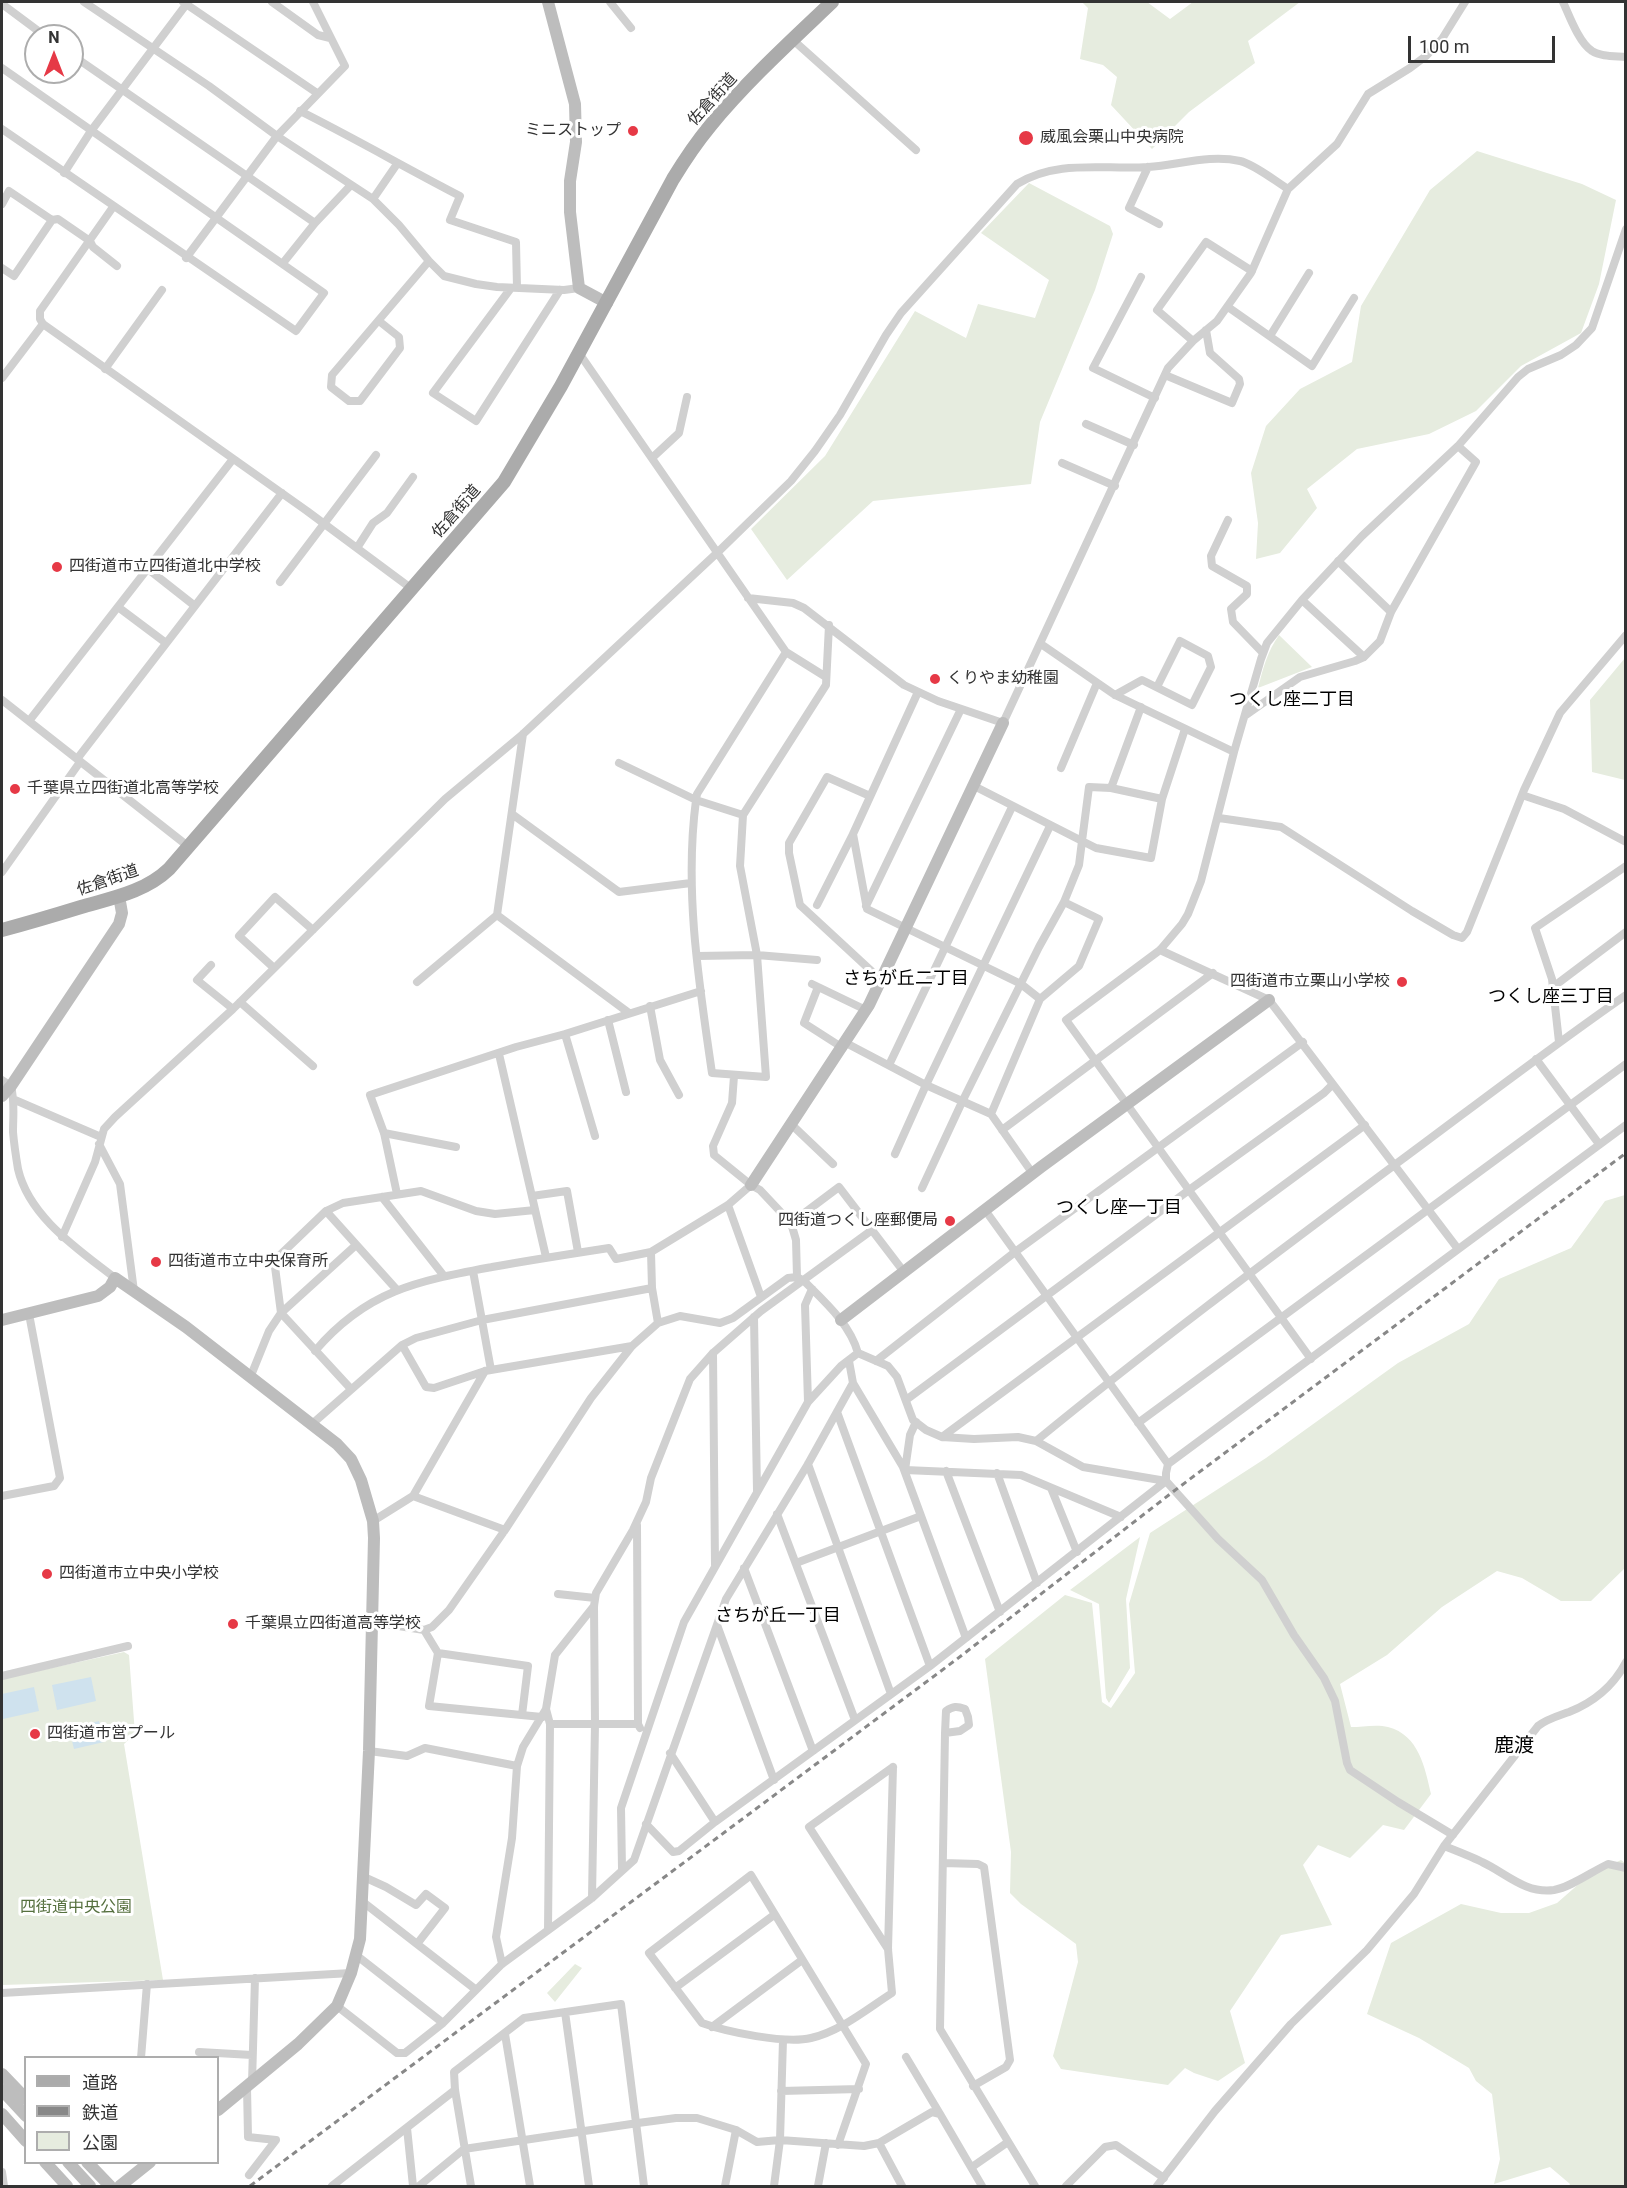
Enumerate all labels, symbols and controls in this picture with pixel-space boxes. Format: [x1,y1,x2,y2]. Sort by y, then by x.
north arrow [24,24,84,84]
scale bar [1411,24,1558,62]
text: N [48,28,60,47]
text: 100 m [1419,36,1470,57]
street label: 佐倉街道 [684,70,742,130]
place label: ミニストップ [525,121,621,141]
marker: ミニストップ [626,124,640,138]
place label: 威風会栗山中央病院 [1040,128,1184,148]
marker: 威風会栗山中央病院 [1017,129,1035,147]
street label: 佐倉街道 [429,482,485,542]
place label: 四街道市立四街道北中学校 [69,557,261,577]
marker: 四街道市立四街道北中学校 [50,560,64,574]
place label: くりやま幼稚園 [947,669,1059,689]
marker: くりやま幼稚園 [928,672,942,686]
district label: つくし座二丁目 [1229,689,1355,711]
place label: 千葉県立四街道北高等学校 [27,779,219,799]
marker: 千葉県立四街道北高等学校 [8,782,22,796]
street label: 佐倉街道 [75,862,141,900]
district label: さちが丘二丁目 [843,968,969,990]
place label: 四街道市立栗山小学校 [1230,972,1390,992]
marker: 四街道市立栗山小学校 [1395,975,1409,989]
district label: つくし座三丁目 [1488,986,1614,1008]
district label: つくし座一丁目 [1056,1197,1182,1219]
place label: 四街道つくし座郵便局 [778,1211,938,1231]
marker: 四街道つくし座郵便局 [943,1214,957,1228]
place label: 四街道市立中央保育所 [168,1252,328,1272]
marker: 四街道市立中央保育所 [149,1255,163,1269]
place label: 四街道市立中央小学校 [59,1564,219,1584]
marker: 四街道市立中央小学校 [40,1567,54,1581]
district label: さちが丘一丁目 [715,1605,841,1627]
place label: 千葉県立四街道高等学校 [245,1614,421,1634]
marker: 千葉県立四街道高等学校 [226,1617,240,1631]
place label: 四街道市営プール [47,1724,175,1744]
marker: 四街道市営プール [28,1727,42,1741]
district label: 鹿渡 [1494,1735,1534,1759]
park label: 四街道中央公園 [20,1898,132,1918]
legend [24,2056,219,2164]
text: 道路 [82,2072,118,2093]
text: 鉄道 [82,2102,118,2123]
text: 公園 [82,2132,118,2153]

